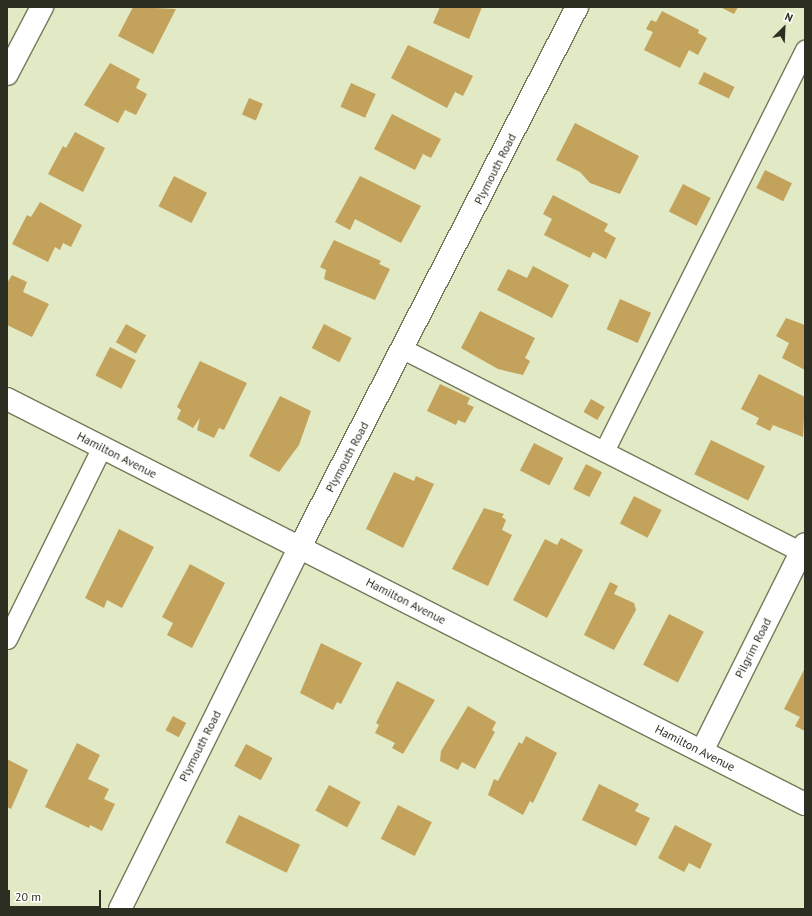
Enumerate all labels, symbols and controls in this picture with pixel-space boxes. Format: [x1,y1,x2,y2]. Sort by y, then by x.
north arrow [764,8,804,48]
text: N [783,9,795,25]
street label: Plymouth Road [471,131,519,207]
street label: Plymouth Road [322,419,372,495]
street label: Hamilton Avenue [74,429,160,481]
street label: Hamilton Avenue [363,575,449,627]
street label: Pilgrim Road [732,616,774,680]
street label: Plymouth Road [176,708,224,784]
street label: Hamilton Avenue [652,722,738,774]
scale bar [10,882,103,908]
text: 20 m [15,889,41,904]

